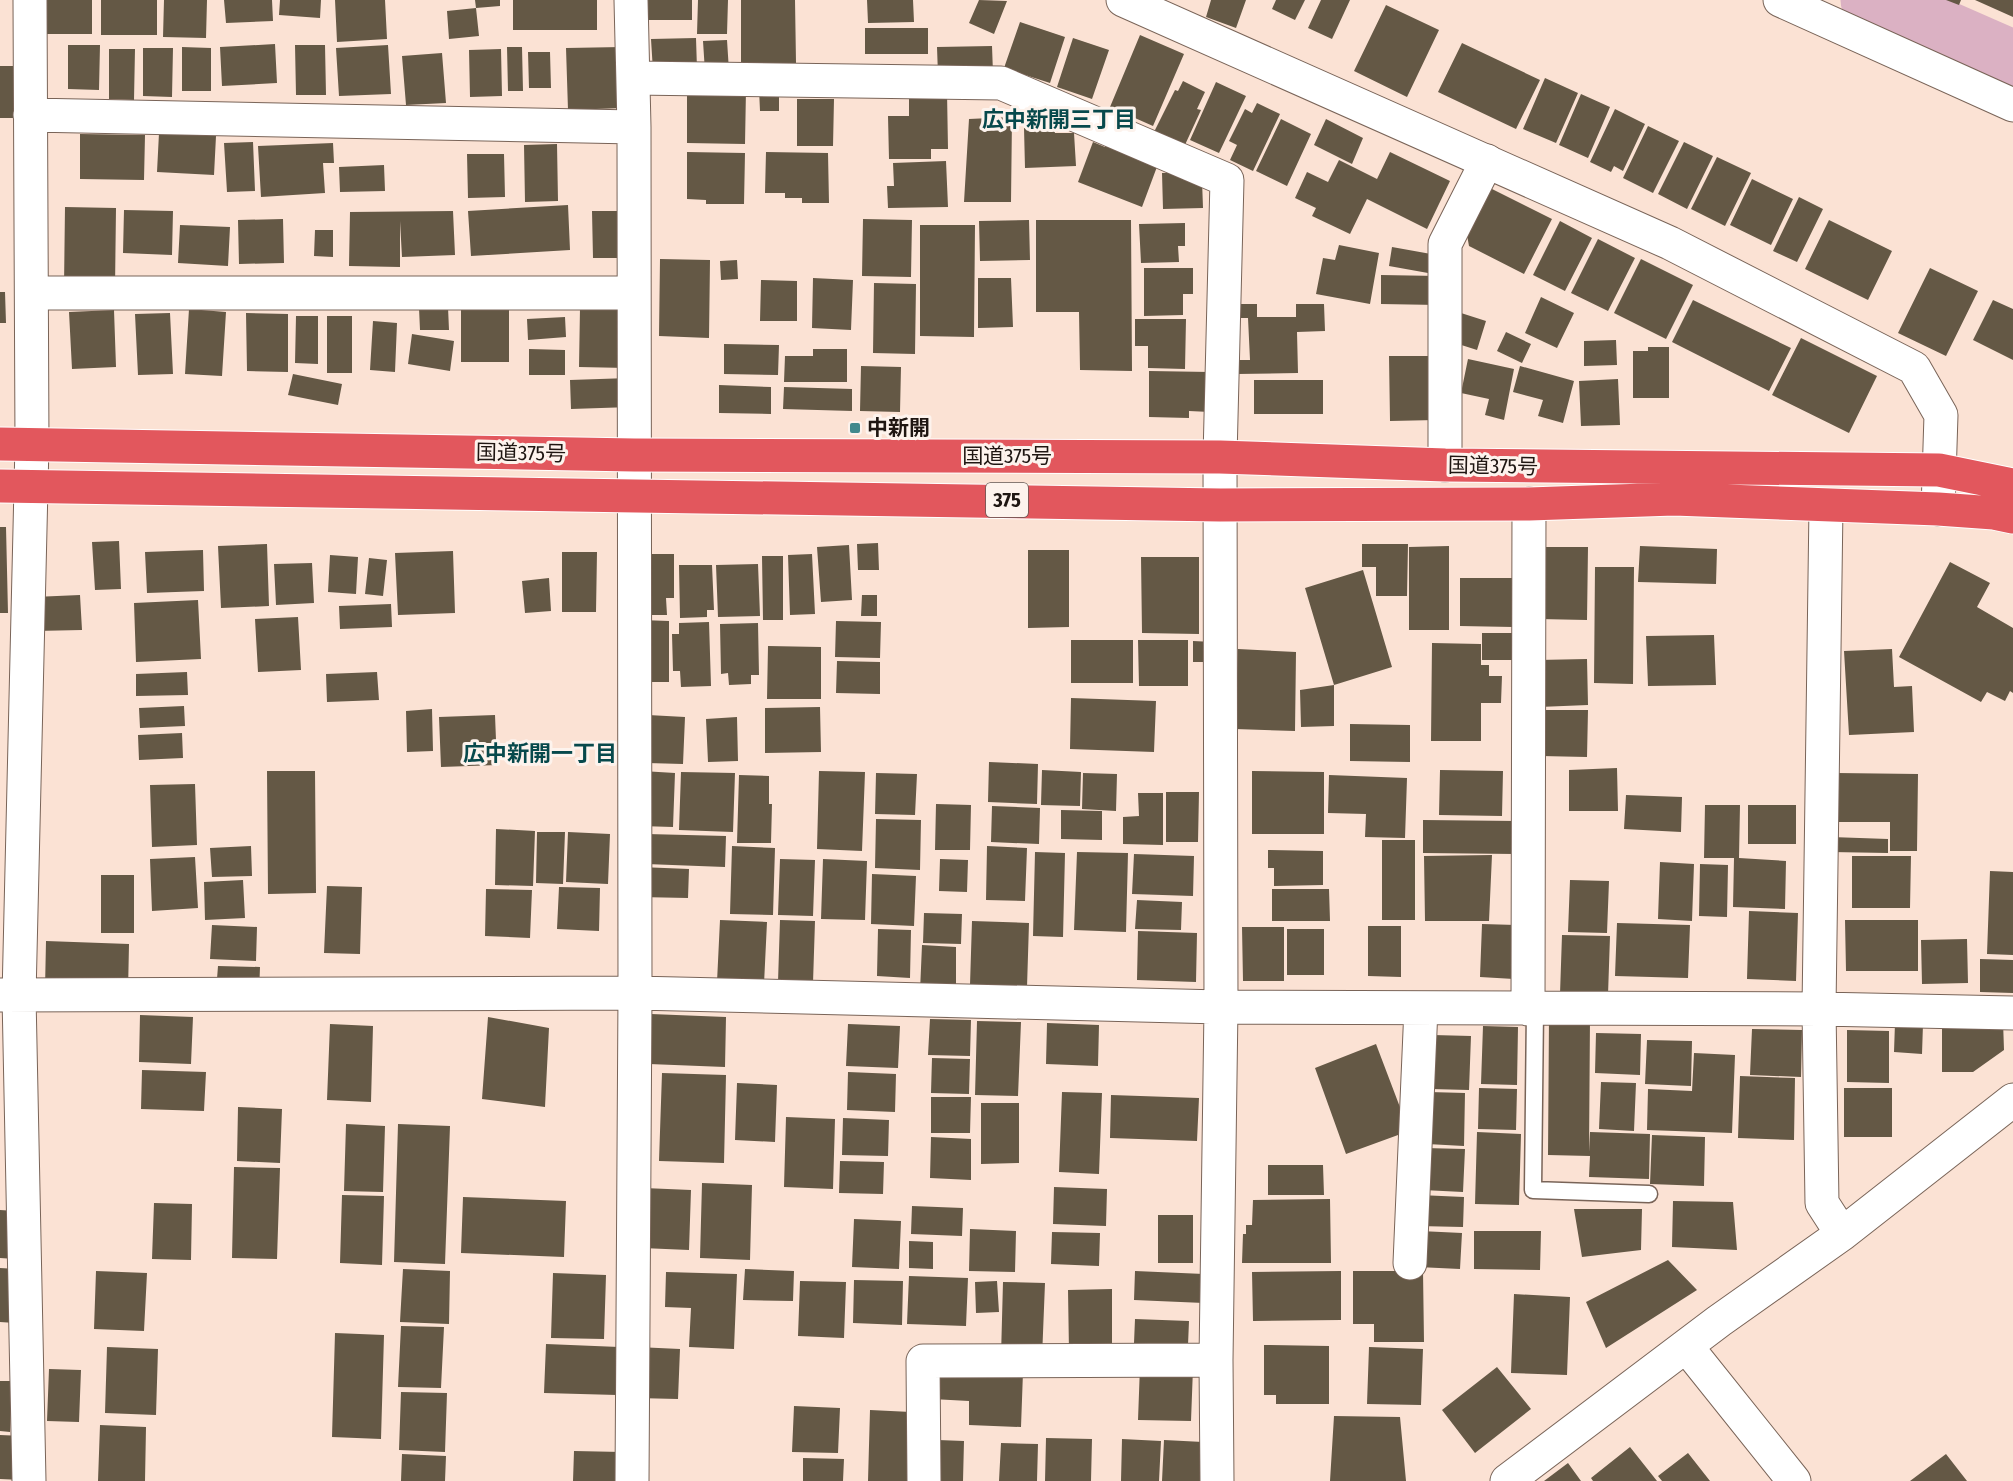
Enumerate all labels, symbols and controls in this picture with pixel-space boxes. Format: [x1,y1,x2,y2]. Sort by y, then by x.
district label: 広中新開三丁目 [982,106,1136,133]
place label: 中新開 [867,415,930,441]
marker: 中新開 [848,421,862,435]
street label: 国道375号 [476,439,566,467]
street label: 国道375号 [962,443,1052,469]
street label: 国道375号 [1448,452,1538,480]
road number: 375 [986,483,1028,517]
district label: 広中新開一丁目 [463,740,617,767]

